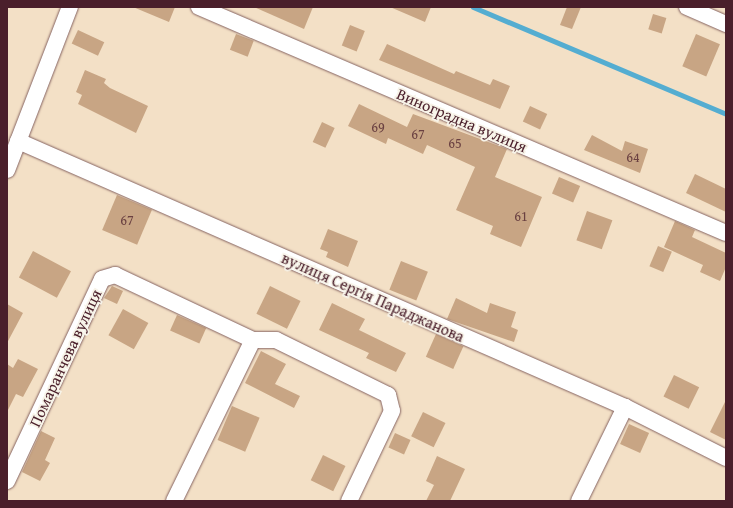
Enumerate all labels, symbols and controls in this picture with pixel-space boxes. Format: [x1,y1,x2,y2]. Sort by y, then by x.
street label: Виноградна вулиця [394,84,530,156]
house number: 69 [371,119,385,135]
house number: 67 [411,126,425,142]
house number: 65 [448,135,462,151]
house number: 64 [626,149,640,165]
house number: 61 [514,208,528,224]
house number: 67 [120,212,134,228]
street label: вулиця Сергія Параджанова [279,248,467,346]
street label: Помаранчева вулиця [25,286,105,430]

